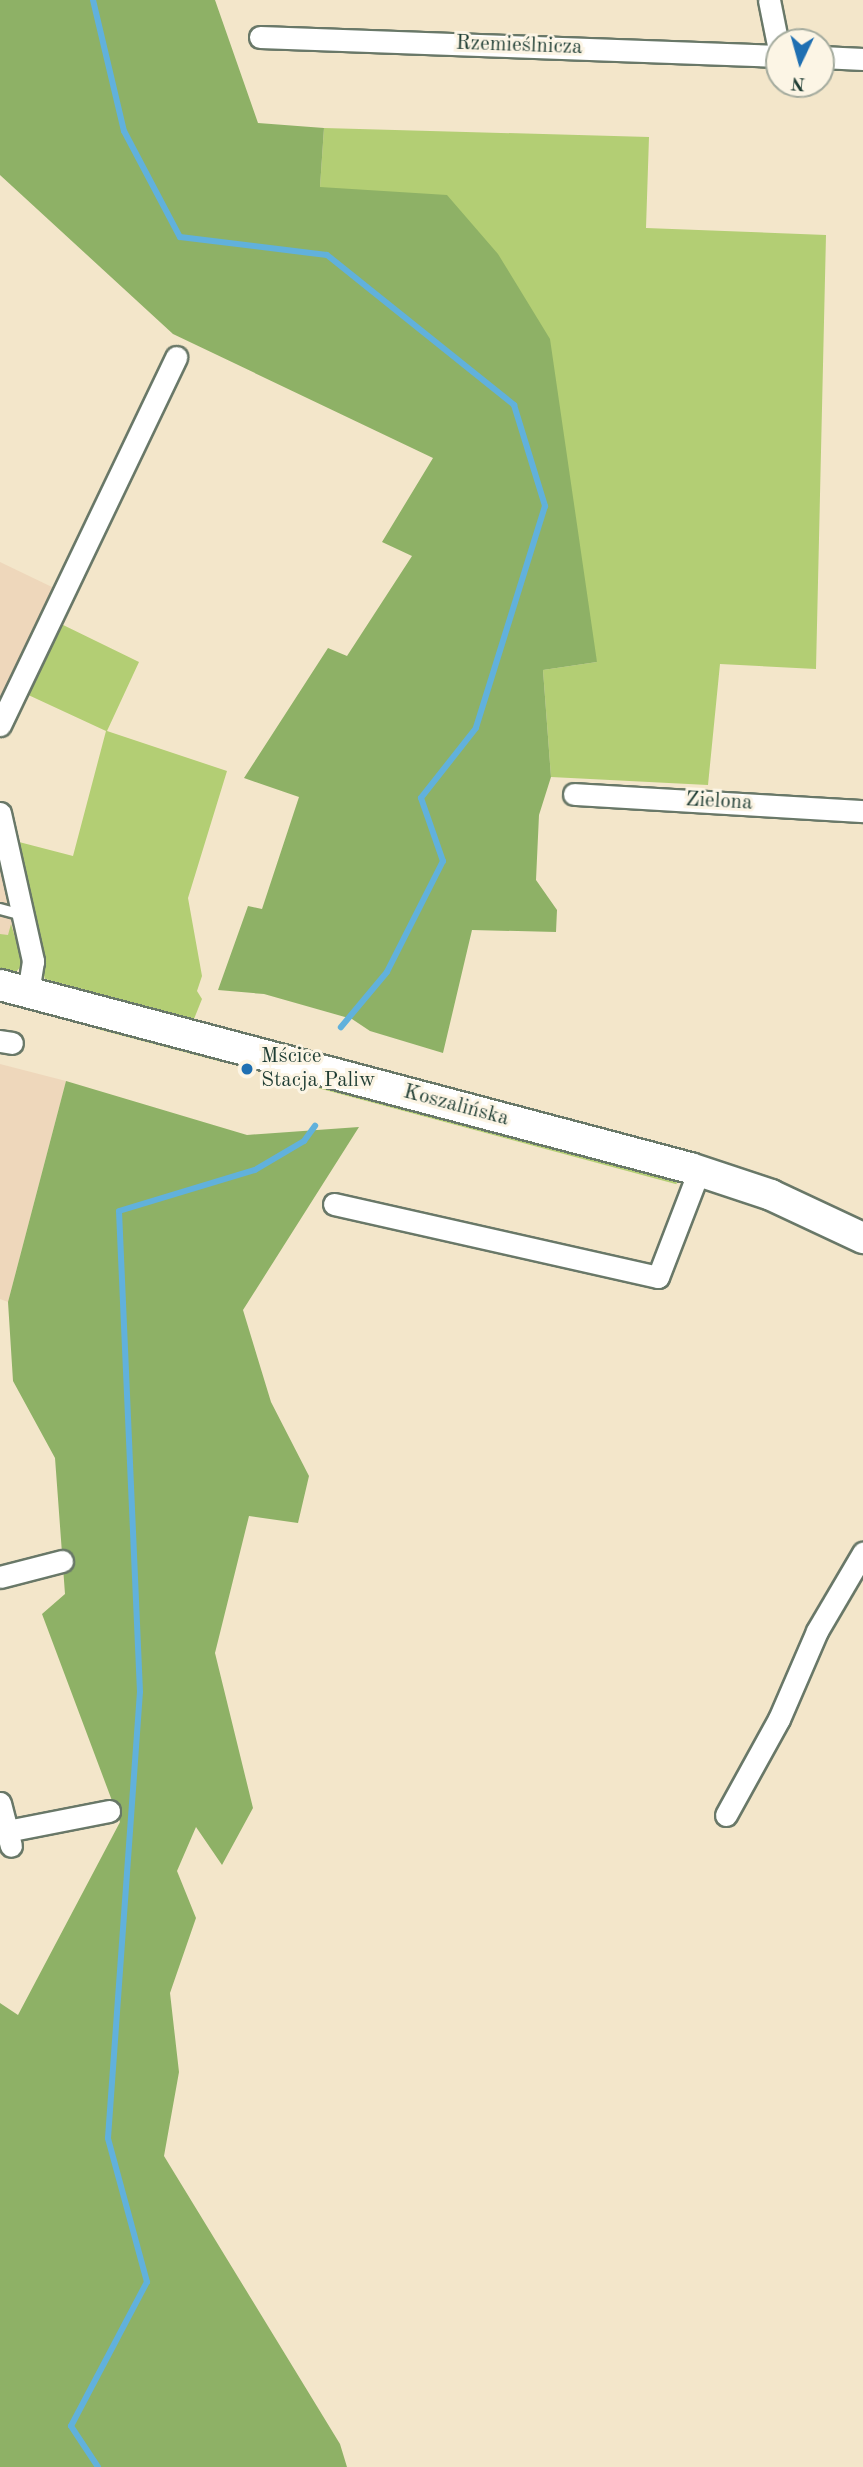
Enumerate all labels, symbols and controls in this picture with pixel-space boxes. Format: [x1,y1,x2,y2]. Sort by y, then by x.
north arrow [765,28,835,98]
street label: Rzemieślnicza [455,31,583,61]
text: N [790,72,806,93]
street label: Zielona [685,788,753,816]
place label: Mścice Stacja Paliw [261,1044,375,1094]
marker: Mścice Stacja Paliw [239,1061,255,1077]
street label: Koszalińska [401,1080,511,1132]

